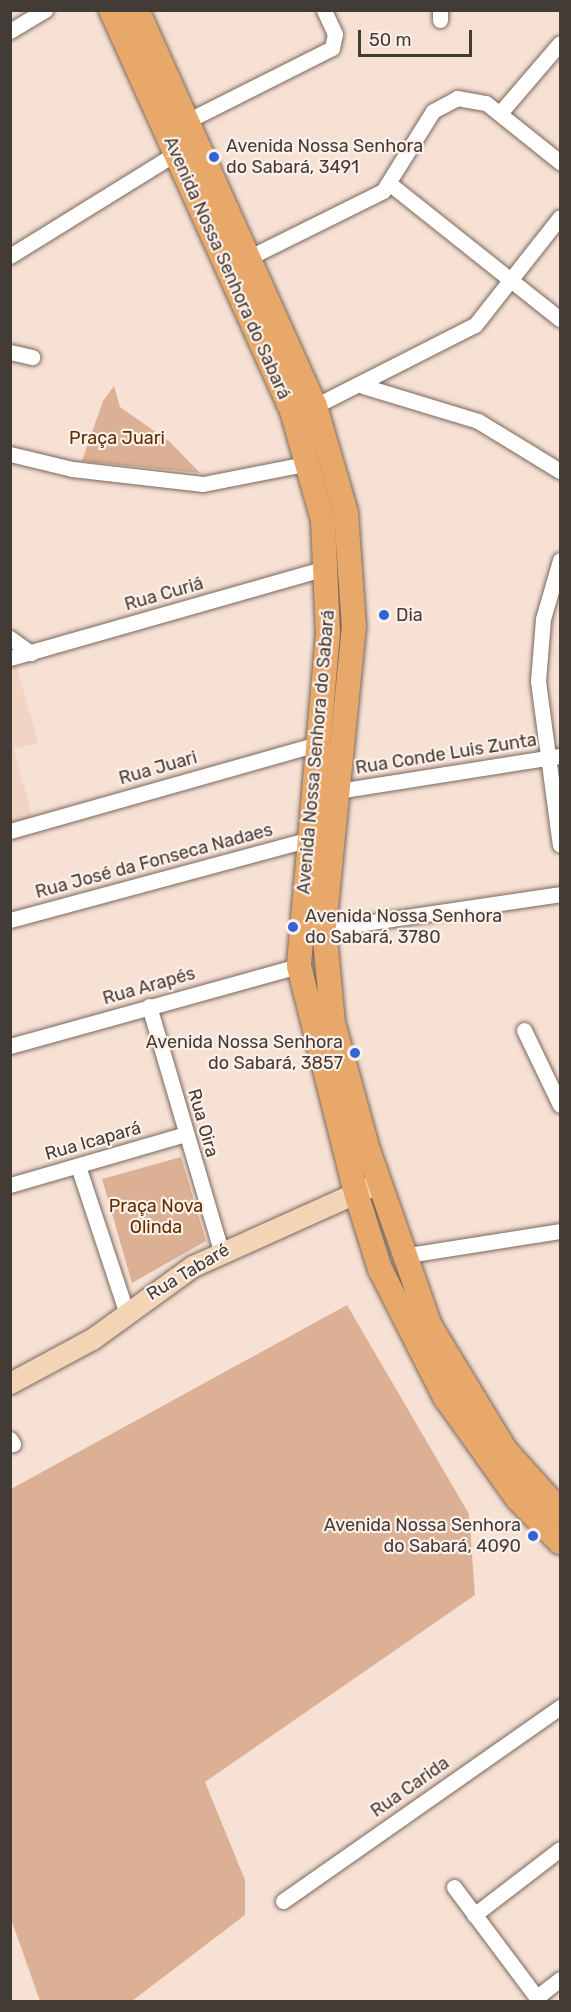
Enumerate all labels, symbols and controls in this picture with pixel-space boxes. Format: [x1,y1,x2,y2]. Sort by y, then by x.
scale bar [361,18,475,56]
text: 50 m [369,29,412,51]
street label: Avenida Nossa Senhora do Sabará [159,133,295,403]
place label: Avenida Nossa Senhora do Sabará, 3491 [226,136,423,178]
marker: Avenida Nossa Senhora do Sabará, 3491 [207,150,221,164]
park label: Praça Juari [69,427,165,449]
street label: Rua Curiá [122,572,206,616]
place label: Dia [396,604,423,626]
marker: Dia [377,608,391,622]
street label: Avenida Nossa Senhora do Sabará [293,609,339,895]
street label: Rua Conde Luis Zunta [354,729,538,779]
street label: Rua Juari [116,747,200,789]
street label: Rua José da Fonseca Nadaes [33,819,275,903]
place label: Avenida Nossa Senhora do Sabará, 3780 [305,906,502,948]
marker: Avenida Nossa Senhora do Sabará, 3780 [286,920,300,934]
street label: Rua Arapés [100,962,198,1010]
place label: Avenida Nossa Senhora do Sabará, 3857 [146,1032,343,1074]
marker: Avenida Nossa Senhora do Sabará, 3857 [348,1046,362,1060]
street label: Rua Oira [183,1086,223,1160]
street label: Rua Icapará [42,1117,144,1165]
park label: Praça Nova Olinda [109,1196,203,1238]
street label: Rua Tabaré [143,1239,233,1305]
place label: Avenida Nossa Senhora do Sabará, 4090 [324,1515,521,1558]
marker: Avenida Nossa Senhora do Sabará, 4090 [526,1529,540,1543]
street label: Rua Carida [367,1752,453,1822]

